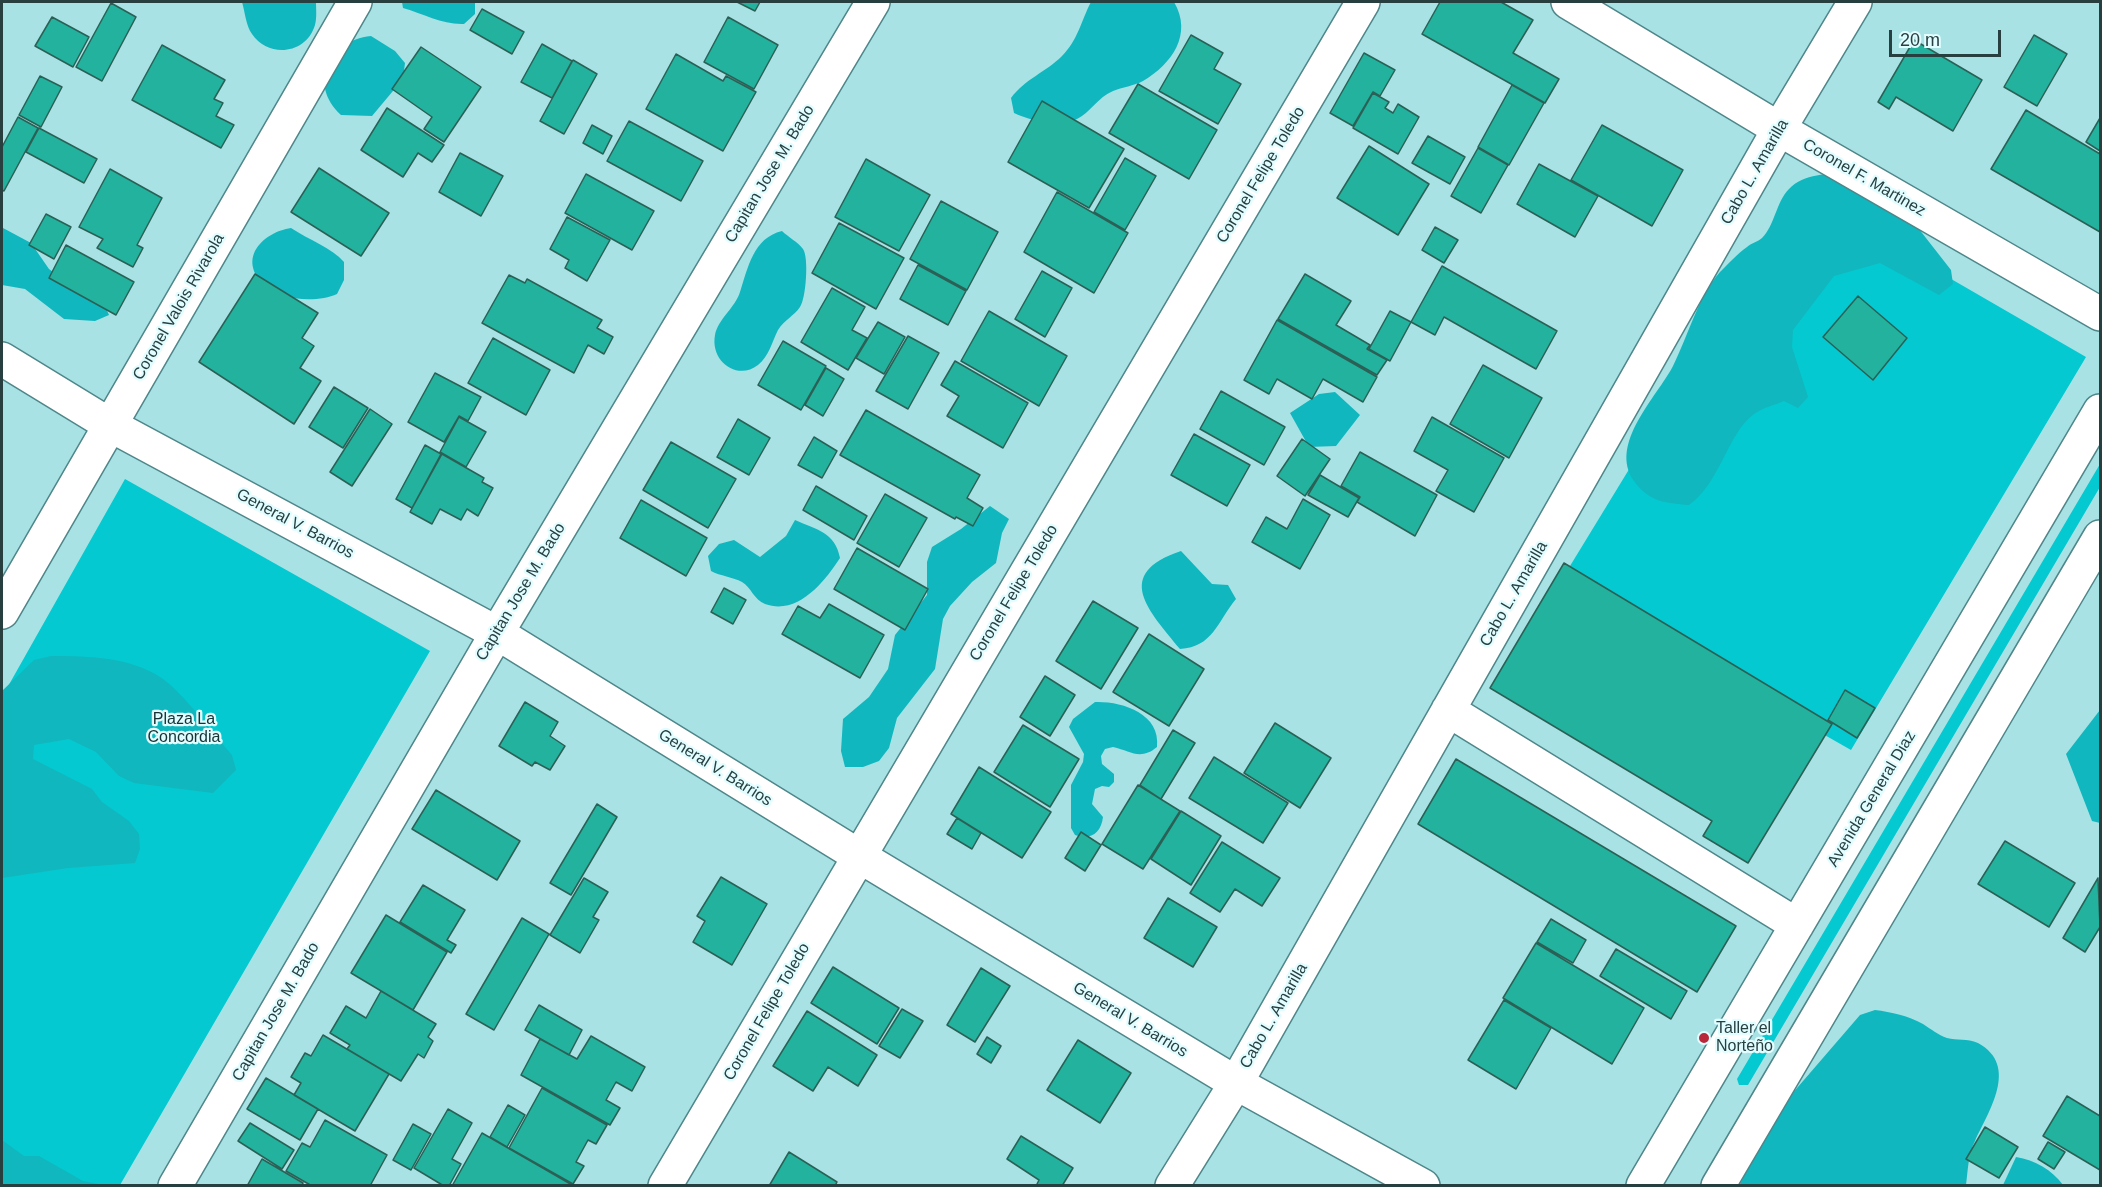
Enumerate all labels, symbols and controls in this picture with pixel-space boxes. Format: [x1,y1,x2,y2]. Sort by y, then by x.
scale bar [1892,18,2004,56]
text: 20 m [1900,30,1940,50]
street label: Capitan Jose M. Bado [721,102,819,246]
street label: Coronel Felipe Toledo [1213,103,1309,247]
street label: Cabo L. Amarilla [1717,116,1793,228]
street label: Coronel F. Martinez [1799,135,1929,221]
street label: Coronel Valois Rivarola [129,230,229,384]
street label: General V. Barrios [233,485,357,563]
street label: Capitan Jose M. Bado [472,520,570,664]
street label: Coronel Felipe Toledo [966,521,1062,665]
street label: Cabo L. Amarilla [1476,538,1552,650]
park label: Plaza La Concordia [148,710,220,748]
street label: General V. Barrios [655,725,775,811]
street label: Avenida General Diaz [1824,727,1920,871]
street label: Capitan Jose M. Bado [228,939,324,1085]
street label: Coronel Felipe Toledo [720,940,814,1084]
street label: Cabo L. Amarilla [1236,960,1312,1072]
street label: General V. Barrios [1069,978,1191,1062]
place label: Taller el Norteño [1716,1019,1773,1057]
marker: Taller el Norteño [1697,1031,1711,1045]

